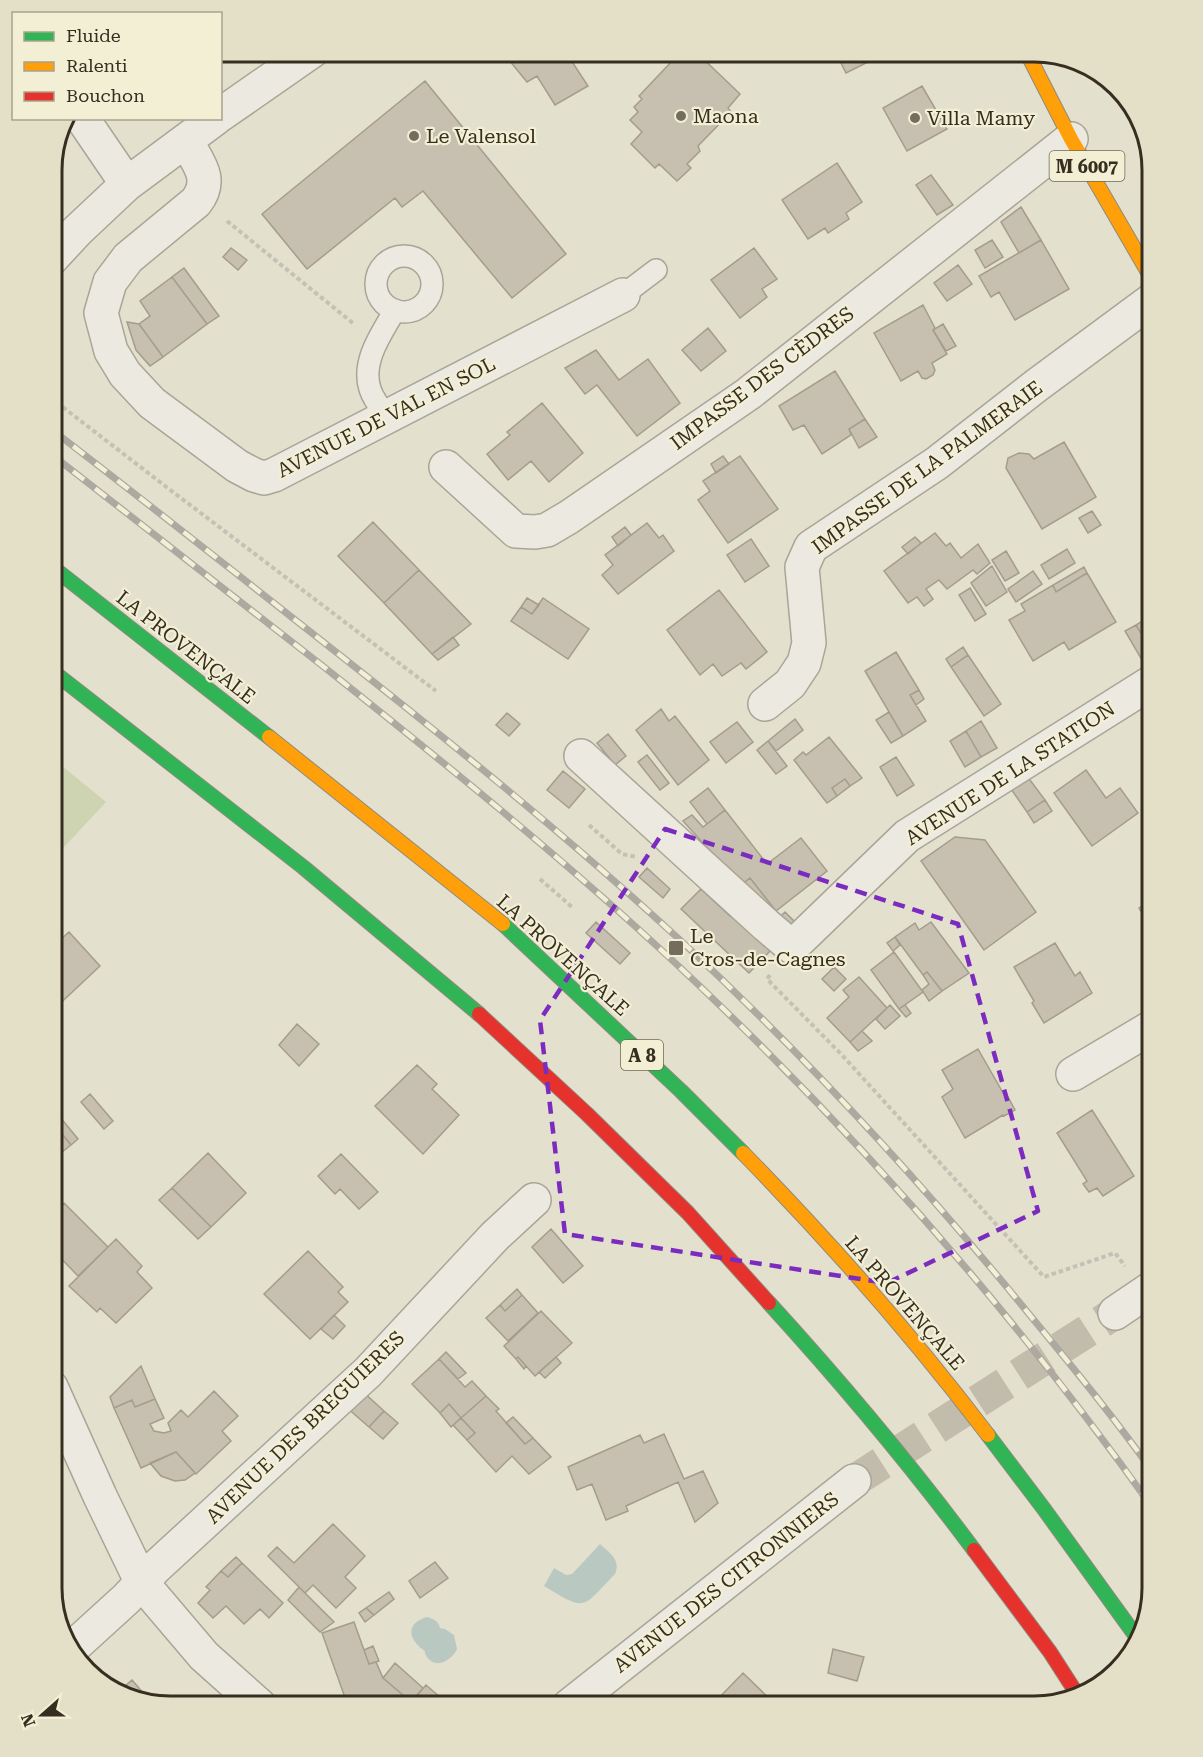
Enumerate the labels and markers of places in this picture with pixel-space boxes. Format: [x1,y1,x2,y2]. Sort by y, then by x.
place label: Maona [693,104,759,128]
place label: Villa Mamy [927,106,1035,130]
marker: Maona [674,109,688,123]
marker: Villa Mamy [908,111,922,125]
place label: Le Valensol [426,124,536,148]
marker: Le Valensol [407,129,421,143]
place label: Le Cros-de-Cagnes [690,924,846,971]
marker: Le Cros-de-Cagnes [667,939,685,957]

